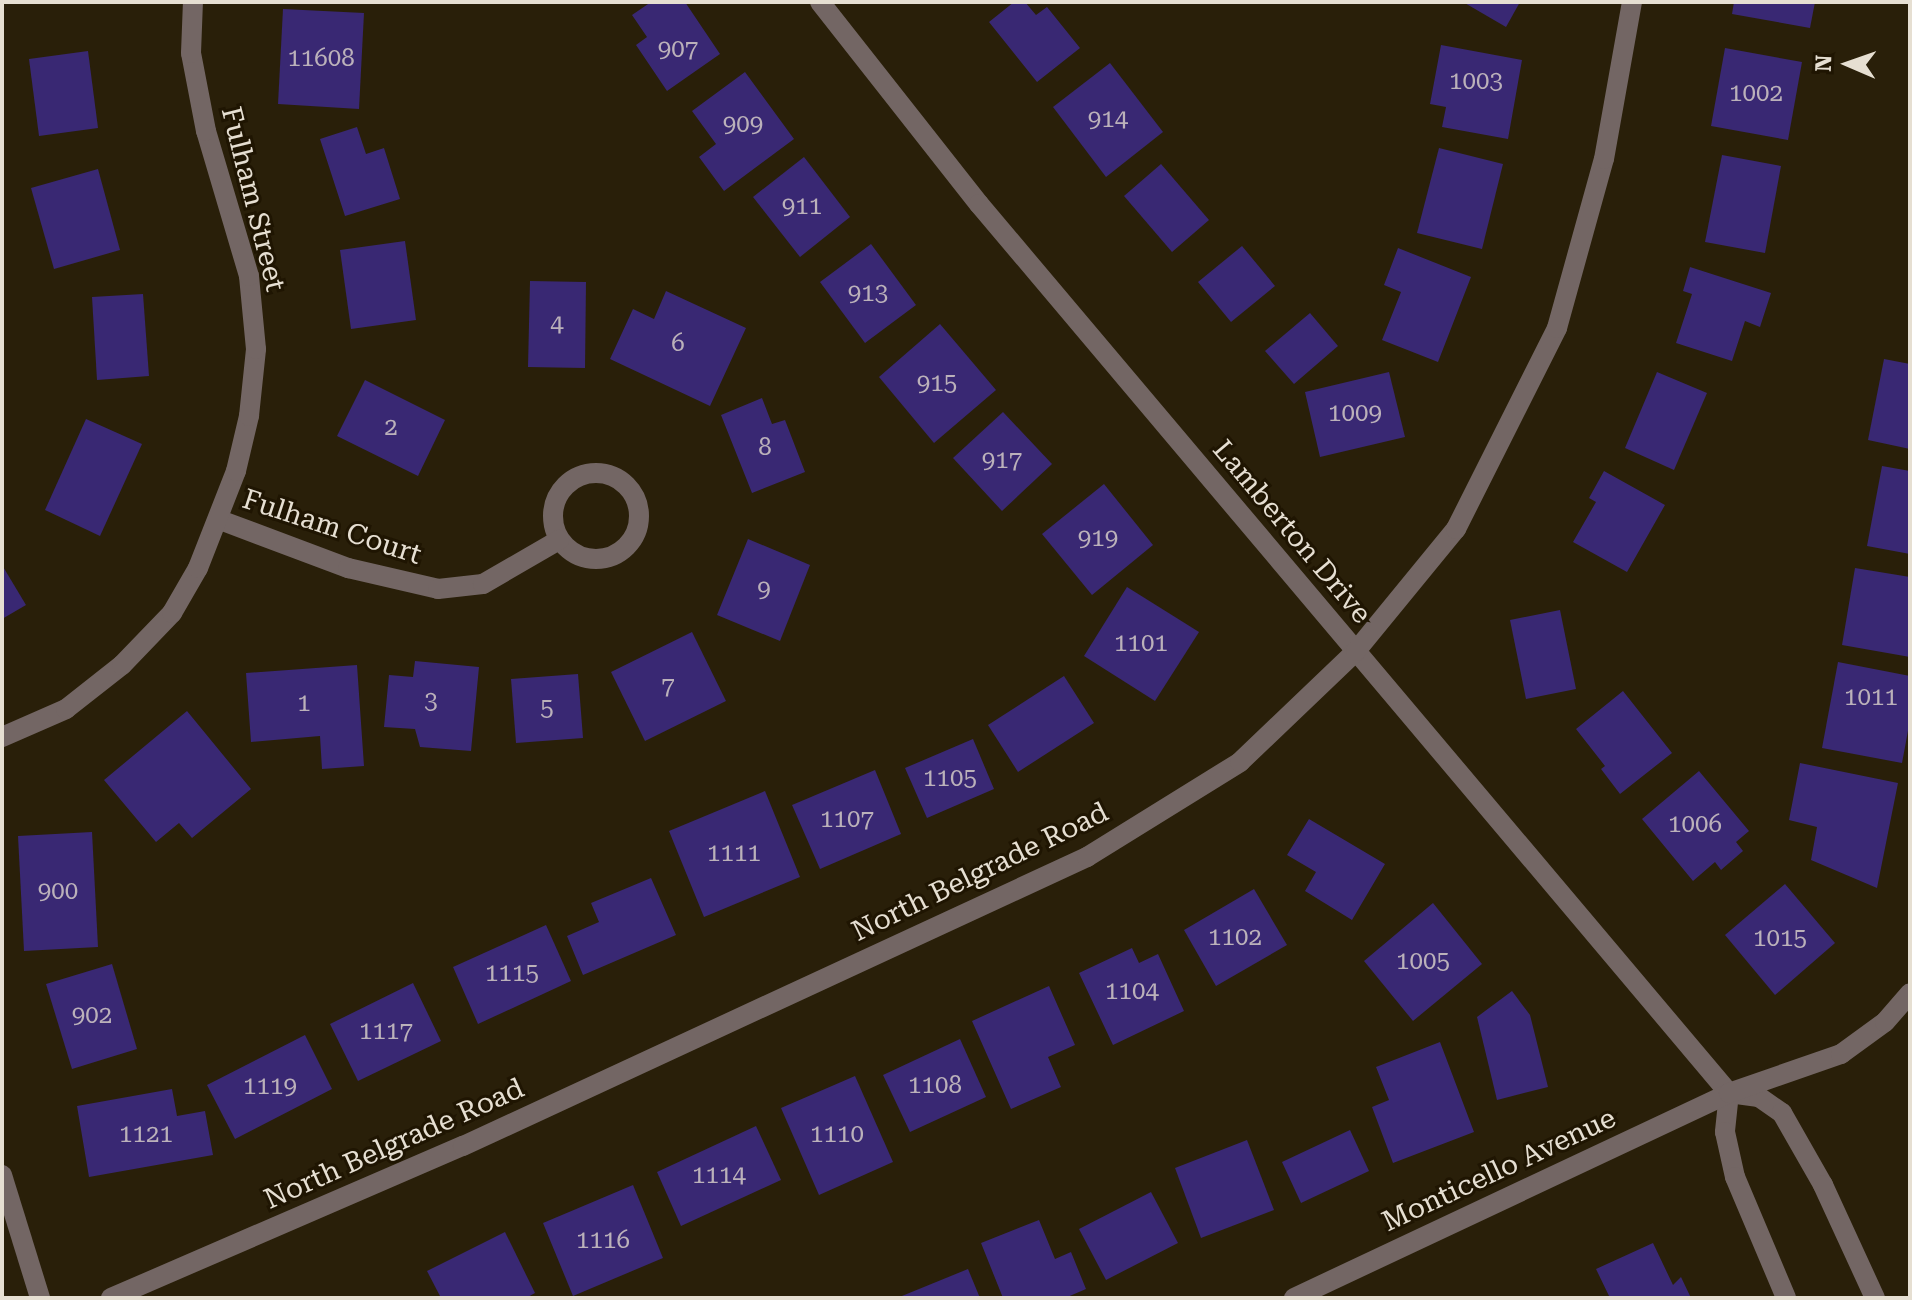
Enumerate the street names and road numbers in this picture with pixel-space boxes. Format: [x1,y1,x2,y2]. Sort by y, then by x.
street label: Fulham Street [214,103,292,295]
street label: Lamberton Drive [1206,434,1378,630]
street label: Fulham Court [238,482,426,572]
street label: North Belgrade Road [846,795,1114,949]
street label: North Belgrade Road [259,1072,529,1216]
street label: Monticello Avenue [1377,1101,1621,1239]

